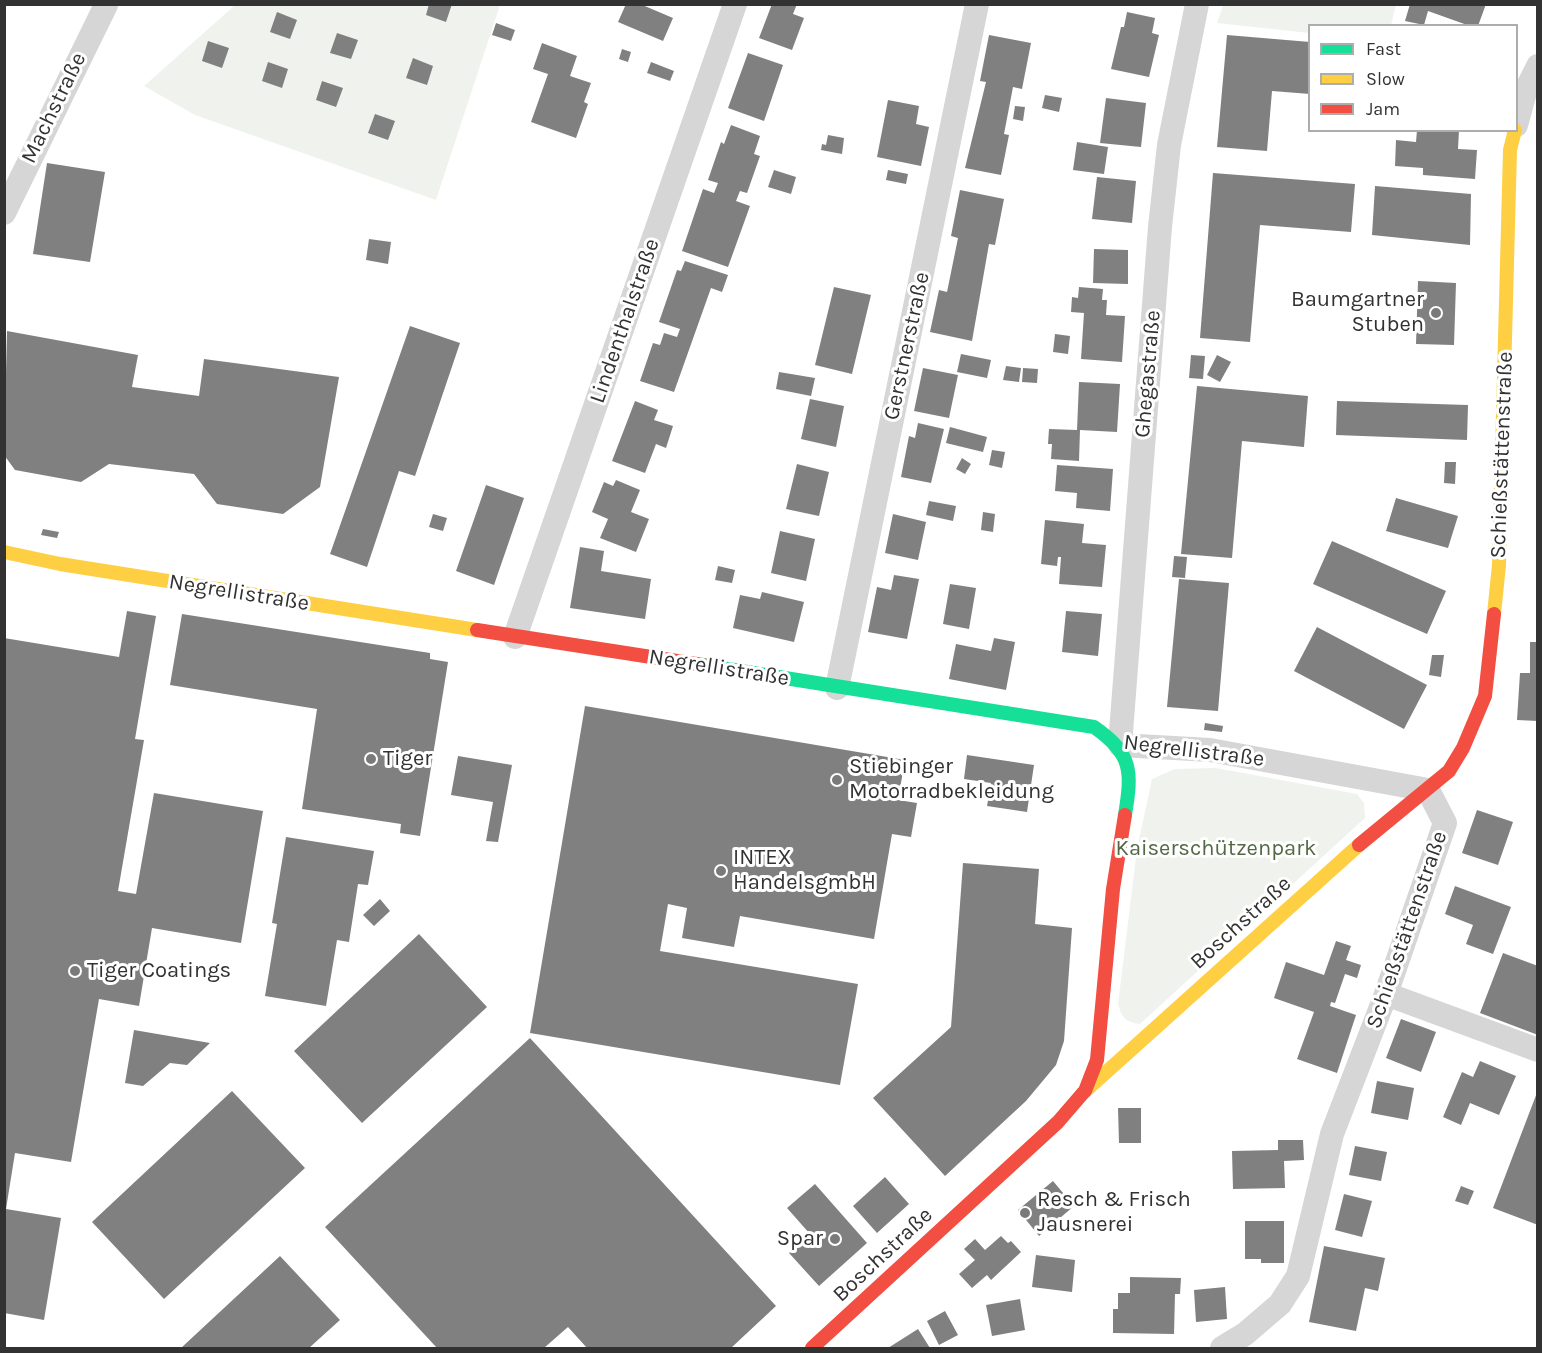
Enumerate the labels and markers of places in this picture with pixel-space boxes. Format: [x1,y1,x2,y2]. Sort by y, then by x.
place label: Baumgartner Stuben [1291,287,1424,338]
marker: Baumgartner Stuben [1429,306,1443,320]
place label: Tiger [383,746,432,772]
marker: Tiger [364,752,378,766]
place label: Stiebinger Motorradbekleidung [849,754,1054,806]
marker: Stiebinger Motorradbekleidung [830,773,844,787]
place label: INTEX HandelsgmbH [733,845,876,896]
marker: INTEX HandelsgmbH [714,864,728,878]
place label: Tiger Coatings [87,958,231,984]
marker: Tiger Coatings [68,964,82,978]
place label: Resch & Frisch Jausnerei [1037,1187,1191,1238]
marker: Resch & Frisch Jausnerei [1018,1206,1032,1220]
place label: Spar [777,1226,823,1252]
marker: Spar [828,1232,842,1246]

